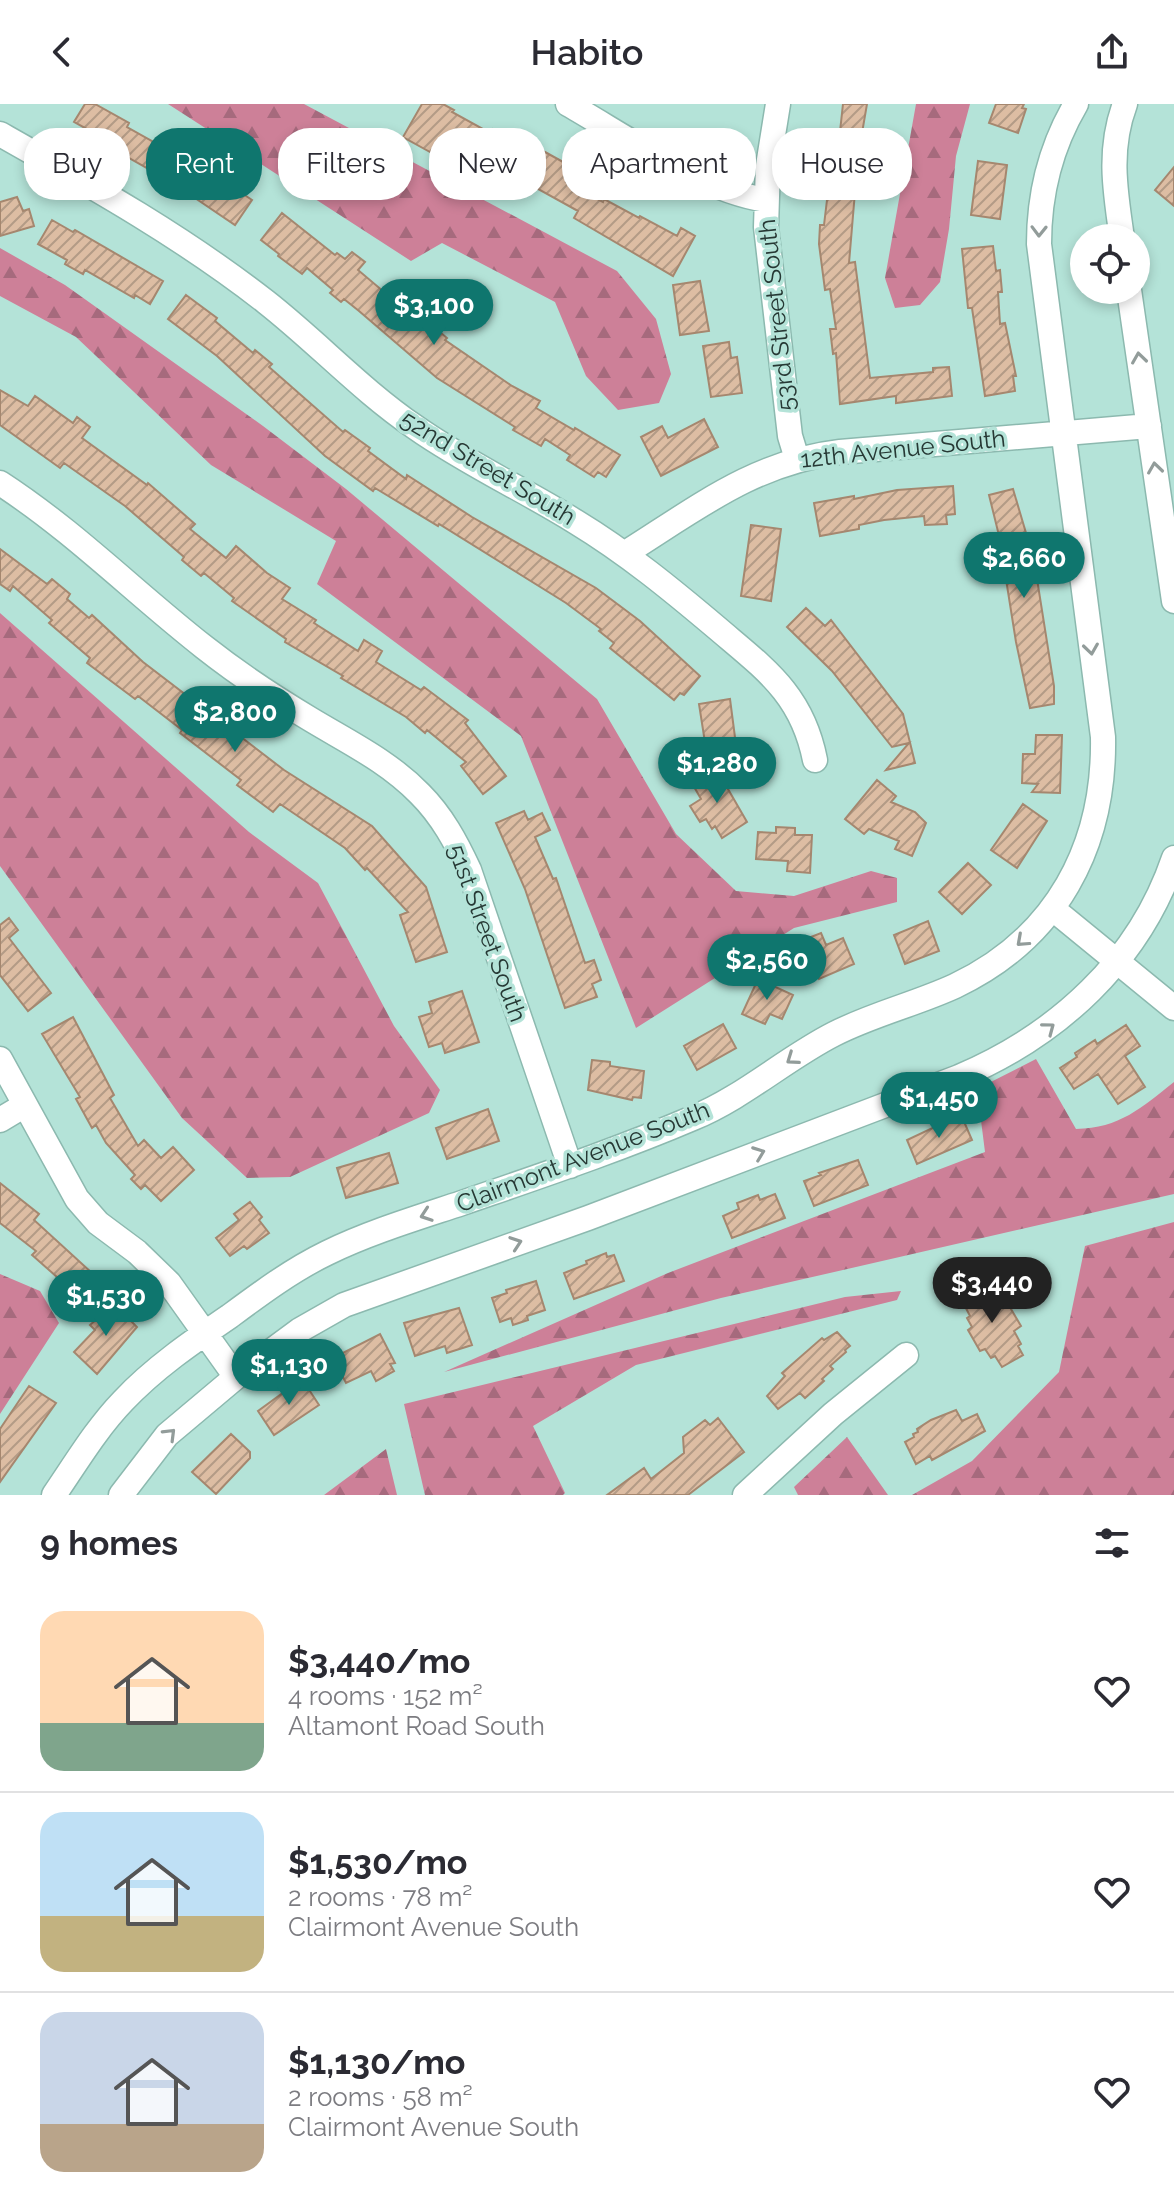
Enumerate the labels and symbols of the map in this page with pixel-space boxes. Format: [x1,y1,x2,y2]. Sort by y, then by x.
street label: 53rd Street South [752,218,801,412]
one-way arrow [1030,225,1048,238]
pin: $3,100 [369,279,499,347]
one-way arrow [1131,351,1148,365]
street label: 52nd Street South [396,404,581,531]
street label: 12th Avenue South [799,423,1007,474]
one-way arrow [1147,461,1164,475]
pin: $2,660 [959,532,1089,600]
one-way arrow [1082,642,1099,656]
pin: $2,800 [170,686,300,754]
pin: $1,280 [652,737,782,805]
street label: 51st Street South [442,840,533,1026]
one-way arrow [1017,932,1031,946]
pin: $2,560 [702,934,832,1002]
one-way arrow [1040,1023,1054,1038]
one-way arrow [787,1049,801,1064]
pin: $1,450 [874,1072,1004,1140]
street label: Clairmont Avenue South [452,1095,714,1218]
one-way arrow [751,1146,765,1163]
one-way arrow [420,1206,434,1222]
one-way arrow [508,1236,522,1253]
pin: $3,440 [927,1257,1057,1325]
pin: $1,530 [41,1270,171,1338]
pin: $1,130 [224,1339,354,1407]
one-way arrow [161,1429,175,1443]

